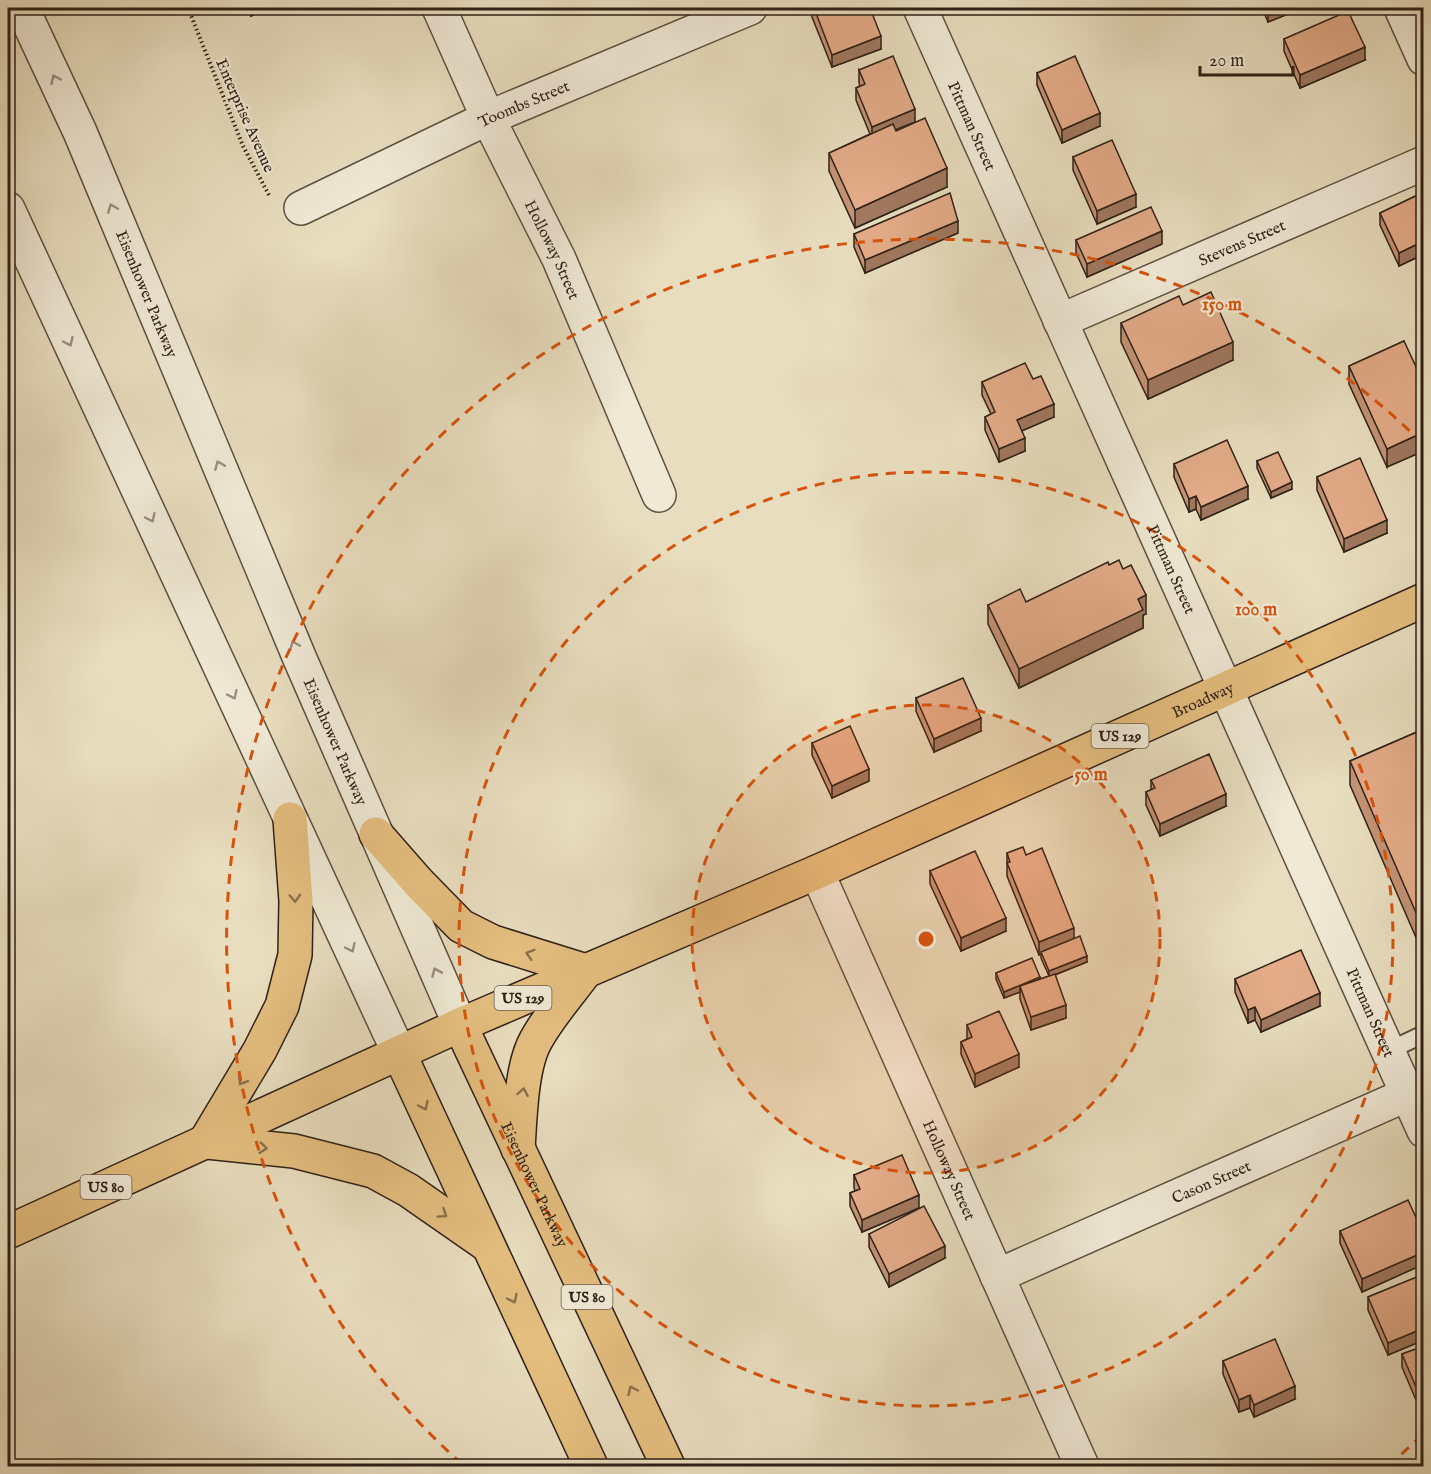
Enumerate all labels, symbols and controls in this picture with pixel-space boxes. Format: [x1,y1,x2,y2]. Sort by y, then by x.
scale bar [1200,39,1293,77]
text: 20 m [1209,50,1244,73]
street label: Enterprise Avenue [210,56,278,176]
one-way arrow [51,74,63,85]
street label: Toombs Street [475,77,573,133]
street label: Pittman Street [942,79,1000,175]
street label: Holloway Street [519,197,583,303]
one-way arrow [107,203,119,214]
street label: Stevens Street [1196,216,1289,272]
street label: Eisenhower Parkway [110,228,181,361]
text: 150 m [1202,294,1242,317]
one-way arrow [62,335,74,346]
one-way arrow [214,461,226,472]
one-way arrow [144,512,156,523]
street label: Pittman Street [1142,522,1199,618]
text: 100 m [1235,599,1277,622]
one-way arrow [289,640,301,651]
street label: Eisenhower Parkway [298,676,371,809]
street label: Broadway [1169,678,1237,724]
one-way arrow [226,689,238,700]
road number: US 129 [1092,724,1148,748]
text: 50 m [1074,764,1108,787]
one-way arrow [289,894,302,903]
centre of rings [916,929,936,949]
one-way arrow [343,942,355,953]
one-way arrow [525,949,536,961]
street label: Pittman Street [1341,965,1398,1061]
one-way arrow [431,967,443,978]
road number: US 129 [494,986,552,1010]
one-way arrow [237,1075,249,1085]
one-way arrow [516,1088,529,1098]
one-way arrow [417,1100,429,1111]
street label: Holloway Street [917,1117,979,1224]
street label: Eisenhower Parkway [495,1119,571,1251]
one-way arrow [258,1141,268,1154]
street label: Cason Street [1169,1157,1255,1209]
road number: US 80 [80,1175,132,1199]
one-way arrow [436,1207,447,1218]
road number: US 80 [562,1285,612,1309]
one-way arrow [506,1292,518,1303]
one-way arrow [627,1385,639,1396]

